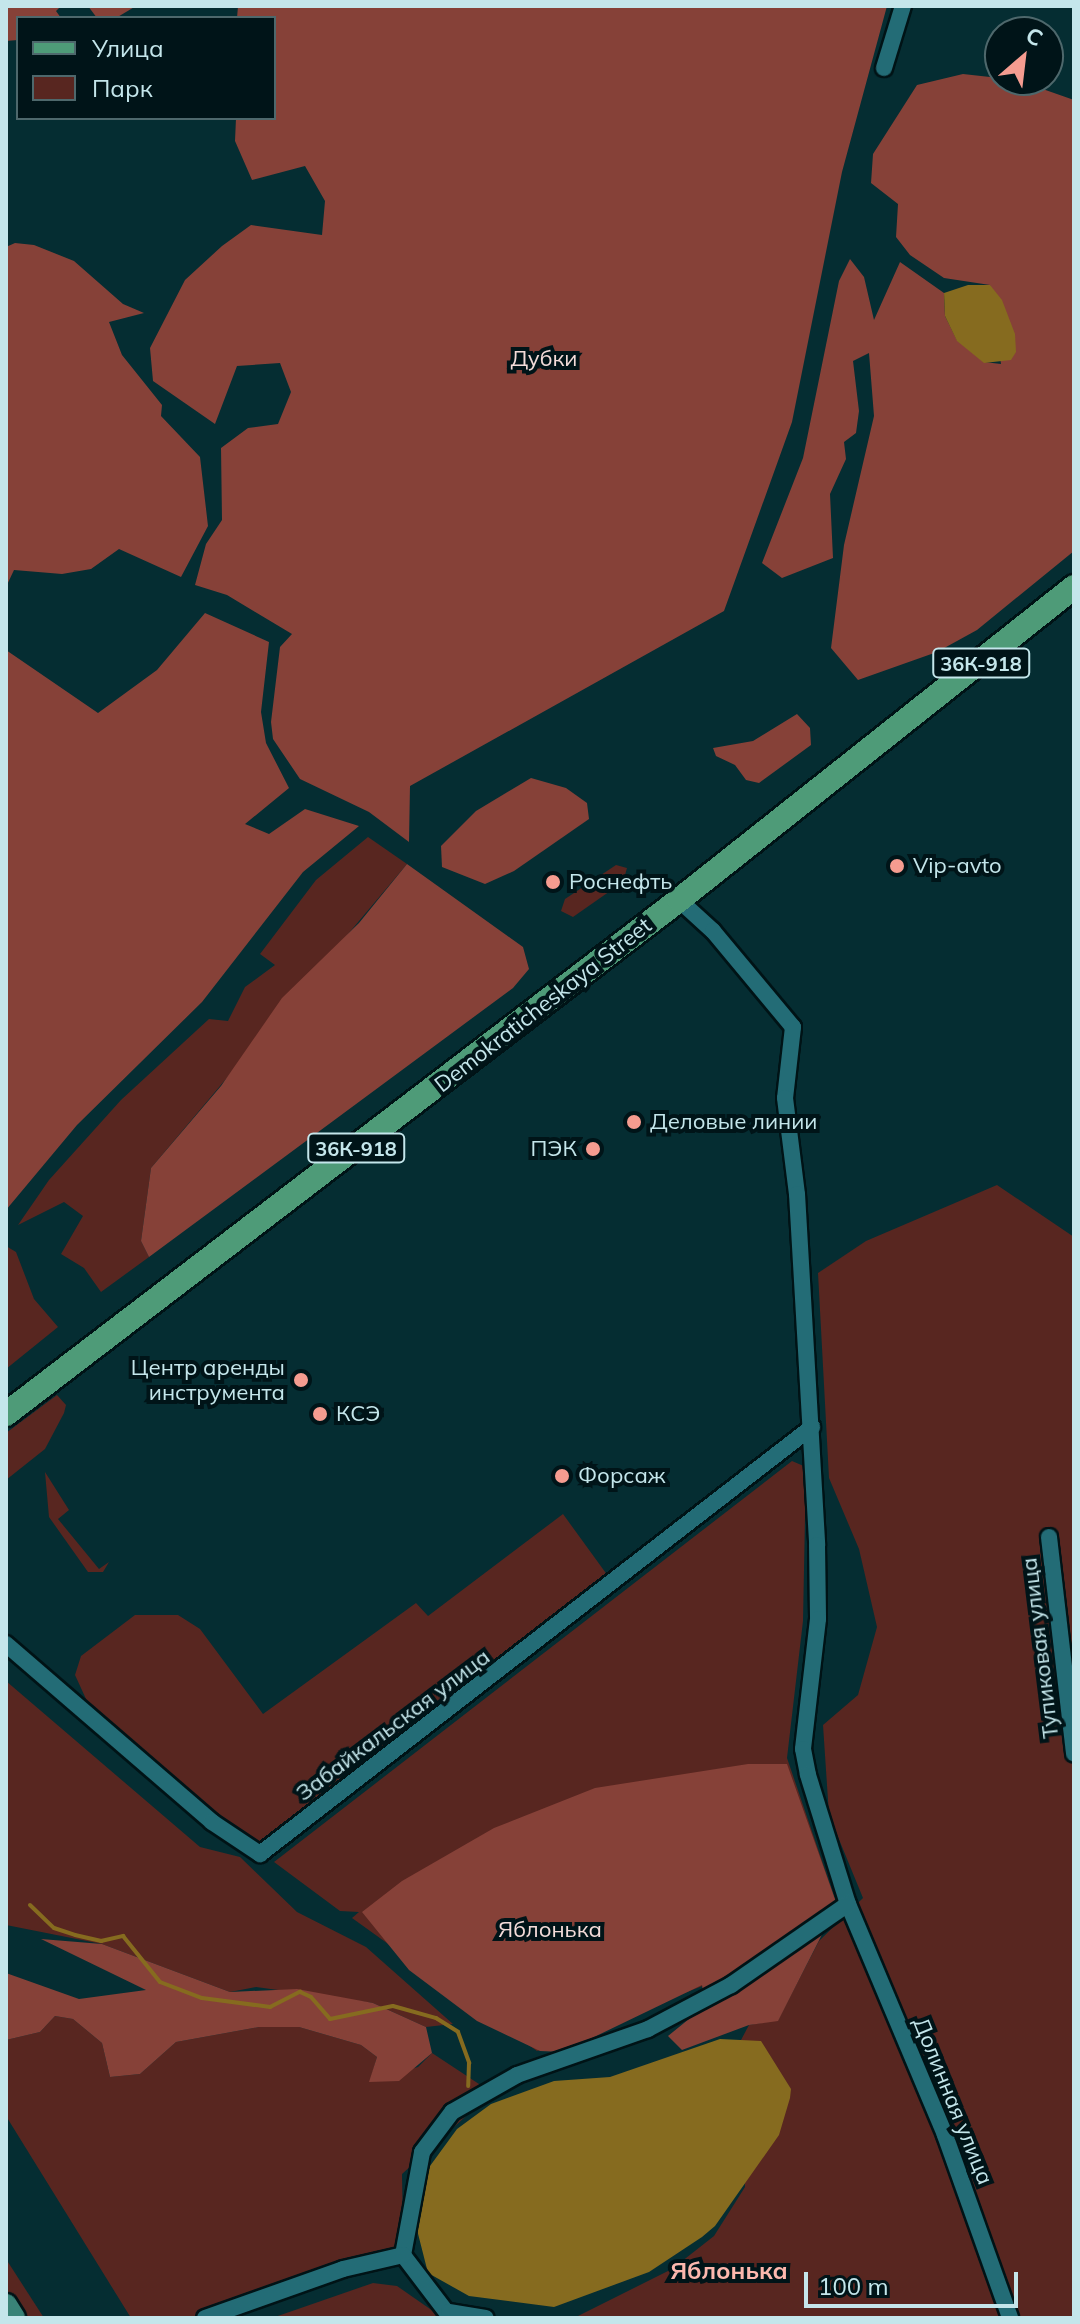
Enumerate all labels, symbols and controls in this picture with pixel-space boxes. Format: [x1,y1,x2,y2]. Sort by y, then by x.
legend [16,16,276,120]
north arrow [984,16,1064,96]
text: С [1021,21,1048,52]
text: Улица [92,33,164,63]
text: Парк [92,73,153,103]
park label: Дубки [511,346,577,372]
road number: 36К-918 [931,647,1031,679]
place label: Vip-avto [913,853,1002,879]
marker: Vip-avto [888,857,906,875]
place label: Роснефть [569,869,672,895]
marker: Роснефть [544,873,562,891]
street label: Demokraticheskaya Street [429,912,657,1098]
place label: Деловые линии [650,1109,817,1135]
marker: Деловые линии [625,1113,643,1131]
road number: 36К-918 [306,1132,406,1164]
place label: ПЭК [531,1136,577,1162]
marker: ПЭК [584,1140,602,1158]
place label: Центр аренды инструмента [131,1354,285,1406]
marker: Центр аренды инструмента [292,1371,310,1389]
place label: КСЭ [336,1401,381,1427]
marker: КСЭ [311,1405,329,1423]
place label: Форсаж [578,1463,666,1489]
marker: Форсаж [553,1467,571,1485]
street label: Тупиковая улица [1016,1556,1064,1740]
street label: Забайкальская улица [291,1644,495,1806]
park label: Яблонька [498,1917,602,1943]
street label: Долинная улица [907,2014,999,2188]
scale bar [808,2256,1022,2306]
district label: Яблонька [670,2257,788,2285]
text: 100 m [818,2271,889,2301]

